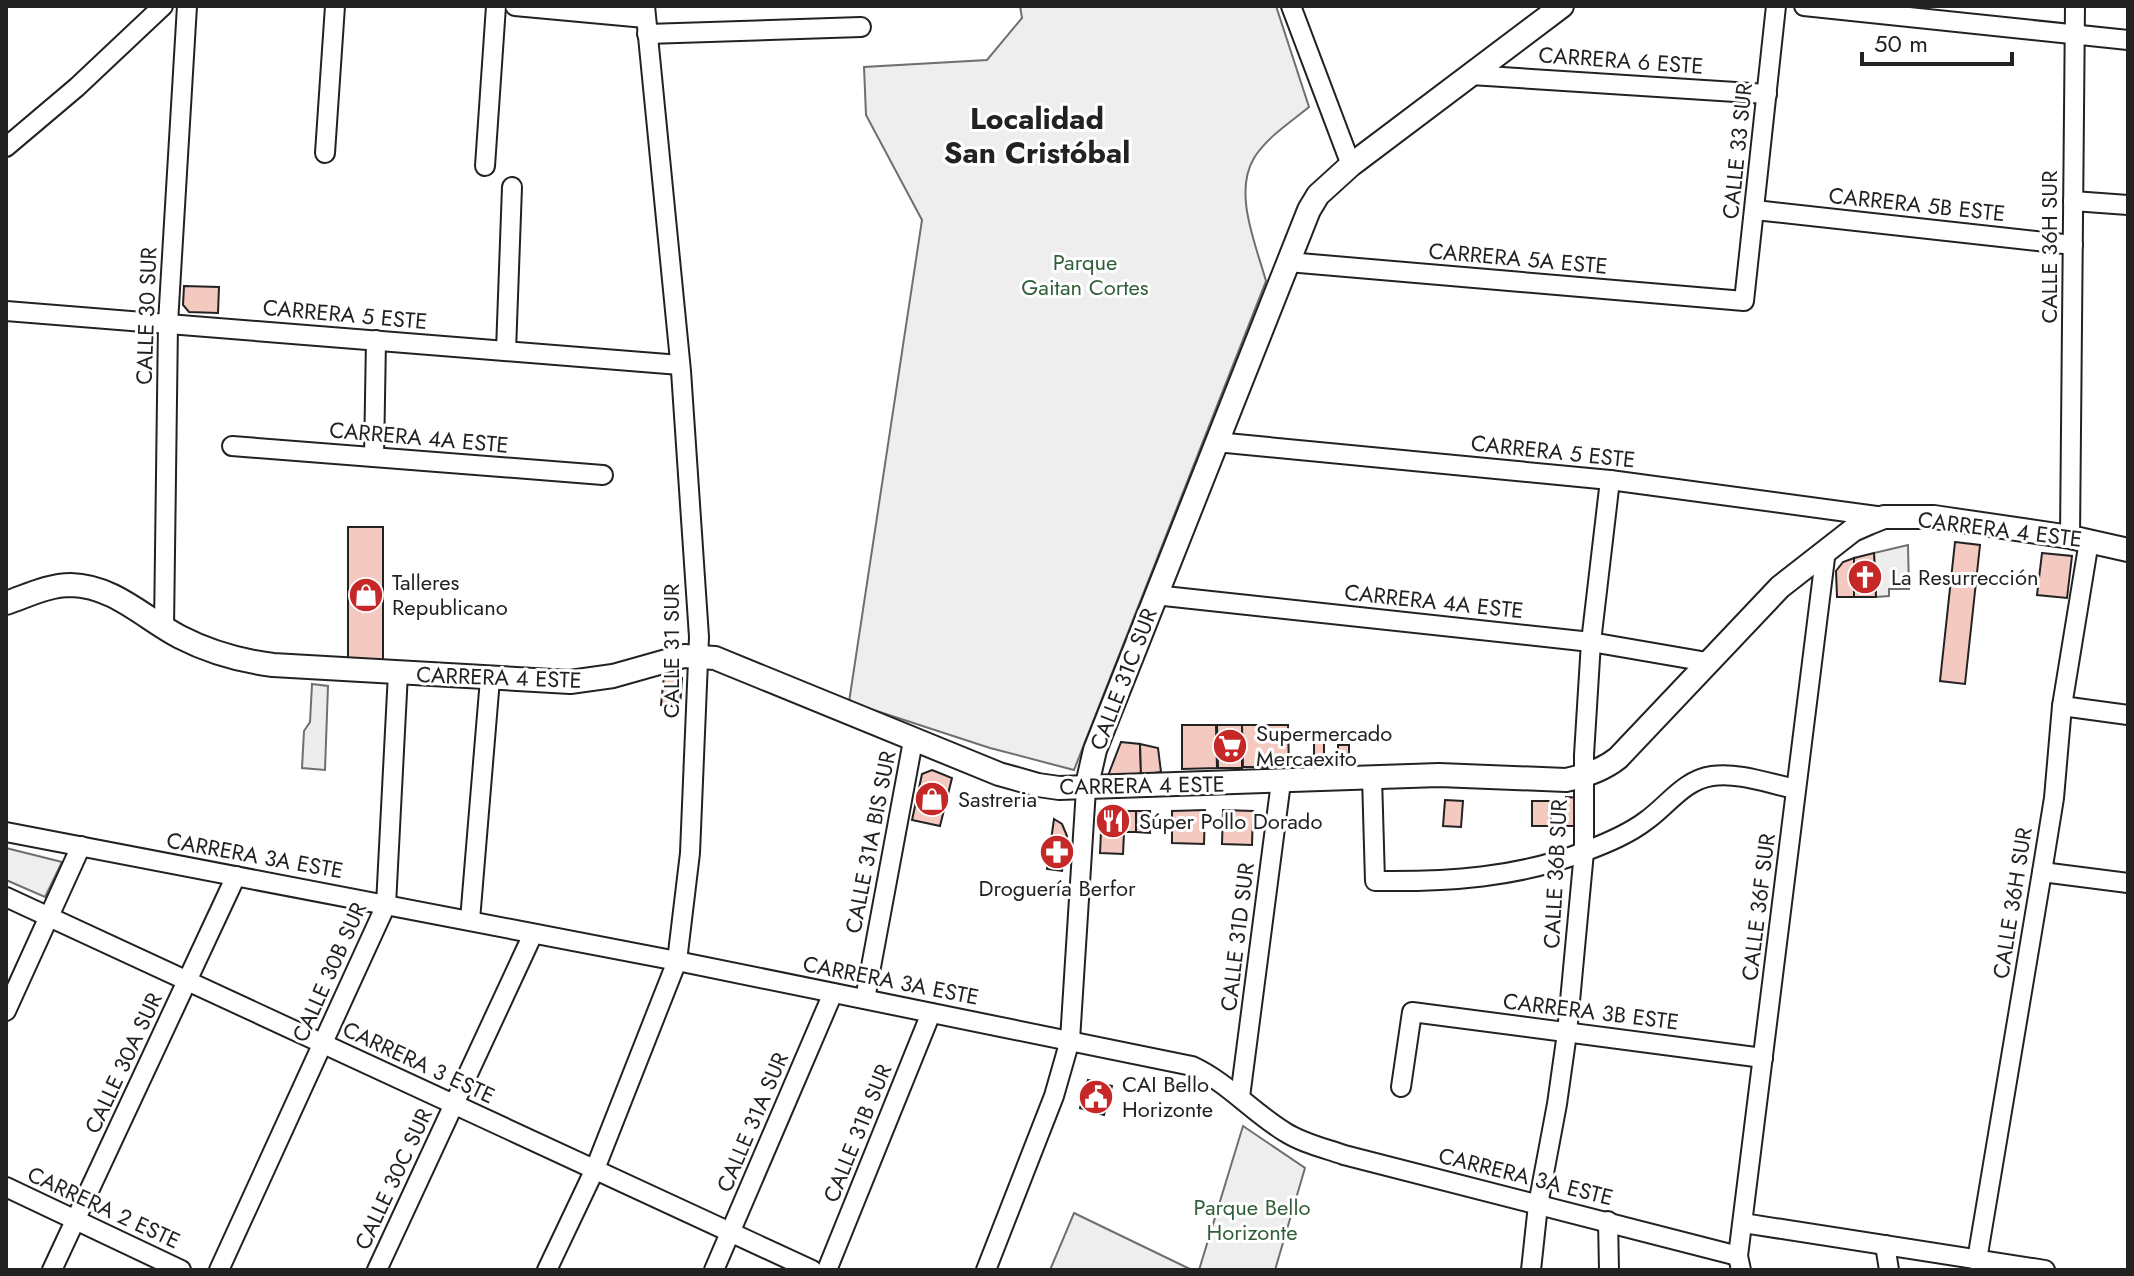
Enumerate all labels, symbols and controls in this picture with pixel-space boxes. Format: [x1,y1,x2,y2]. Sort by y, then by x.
scale bar [1862,16,2012,66]
text: 50 m [1874,26,1928,61]
street label: CARRERA 6 ESTE [1537,38,1705,82]
street label: CALLE 33 SUR [1714,81,1760,221]
district label: Localidad San Cristóbal [944,97,1130,174]
street label: CALLE 36H SUR [2033,170,2065,323]
street label: CARRERA 5B ESTE [1827,179,2007,229]
street label: CARRERA 5A ESTE [1427,234,1609,282]
street label: CALLE 30 SUR [128,246,164,385]
park label: Parque Gaitan Cortes [1021,246,1149,303]
street label: CARRERA 5 ESTE [261,291,429,337]
street label: CARRERA 4A ESTE [328,413,510,461]
street label: CARRERA 5 ESTE [1469,426,1637,476]
street label: CARRERA 4 ESTE [1916,503,2084,555]
church icon: La Resurrección [1846,558,1884,596]
place label: La Resurrección [1891,561,2039,593]
place label: Talleres Republicano [392,566,508,623]
shop icon: Talleres Republicano [347,576,385,614]
street label: CARRERA 4A ESTE [1343,576,1525,626]
street label: CALLE 31 SUR [655,583,687,718]
street label: CALLE 31C SUR [1081,603,1165,755]
street label: CARRERA 4 ESTE [416,658,582,696]
place label: Supermercado Mercaexito [1256,717,1392,774]
supermarket icon: Supermercado Mercaexito [1211,727,1249,765]
street label: CALLE 31A BIS SUR [837,747,904,936]
street label: CARRERA 4 ESTE [1059,768,1225,802]
shop icon: Sastreria [913,780,951,818]
place label: Sastreria [958,783,1037,815]
street label: CALLE 36B SUR [1535,798,1575,949]
restaurant icon: Súper Pollo Dorado [1094,802,1132,840]
place label: Súper Pollo Dorado [1139,805,1322,837]
street label: CARRERA 3A ESTE [164,824,346,886]
street label: CALLE 36H SUR [1984,824,2040,981]
street label: CALLE 36F SUR [1733,831,1783,982]
pharmacy icon: Droguería Berfor [1038,833,1076,871]
street label: CALLE 31D SUR [1212,860,1262,1013]
place label: Droguería Berfor [978,872,1136,904]
street label: CALLE 30B SUR [284,896,374,1047]
street label: CARRERA 3A ESTE [800,947,982,1013]
street label: CARRERA 3B ESTE [1501,984,1681,1038]
street label: CALLE 30A SUR [76,987,170,1139]
street label: CARRERA 3 ESTE [338,1013,500,1111]
street label: CALLE 31A SUR [708,1047,796,1197]
street label: CALLE 31B SUR [815,1058,900,1207]
place label: CAI Bello Horizonte [1122,1068,1213,1125]
public building icon: CAI Bello Horizonte [1077,1078,1115,1116]
street label: CALLE 30C SUR [346,1102,440,1255]
street label: CARRERA 3A ESTE [1435,1139,1617,1213]
street label: CARRERA 2 ESTE [22,1158,186,1256]
park label: Parque Bello Horizonte [1194,1191,1310,1248]

